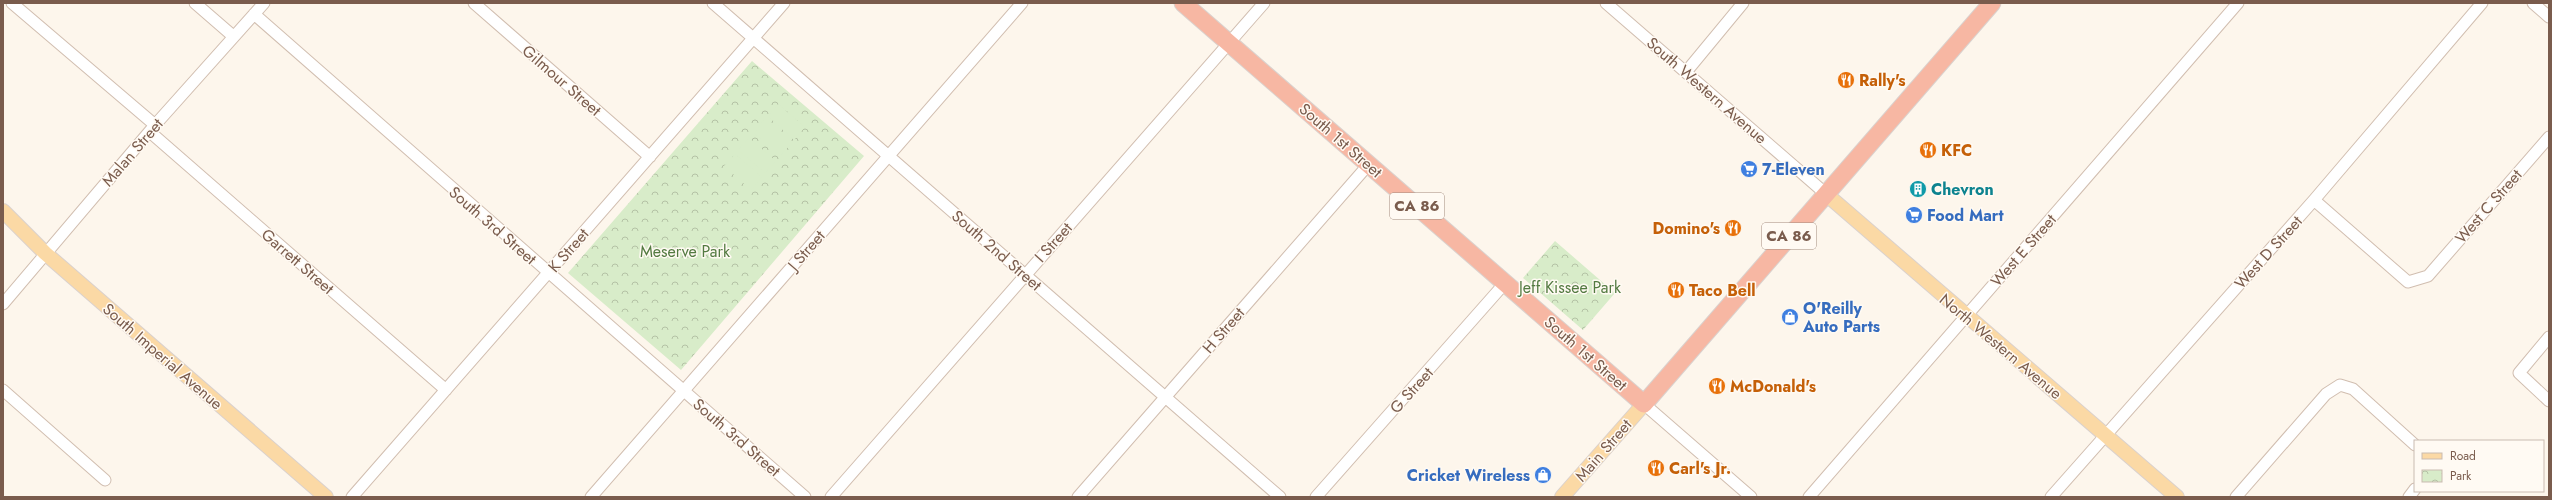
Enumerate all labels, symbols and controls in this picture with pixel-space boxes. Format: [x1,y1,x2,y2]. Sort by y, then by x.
street label: South Western Avenue [1641,32,1772,149]
street label: Gilmour Street [517,39,606,121]
place label: Rally's [1859,69,1906,92]
restaurant icon: Rally's [1836,70,1856,90]
street label: South 1st Street [1294,98,1387,183]
street label: Malan Street [96,113,169,191]
place label: KFC [1941,139,1972,162]
restaurant icon: KFC [1918,140,1938,160]
place label: 7-Eleven [1762,158,1825,181]
supermarket icon: 7-Eleven [1739,159,1759,179]
street label: West C Street [2450,164,2527,249]
place label: Chevron [1931,178,1994,201]
building icon: Chevron [1908,179,1928,199]
street label: South 3rd Street [444,181,542,270]
road number: CA 86 [1390,193,1444,219]
place label: Food Mart [1927,204,2004,227]
street label: South 2nd Street [947,205,1047,296]
supermarket icon: Food Mart [1904,205,1924,225]
street label: West E Street [1985,209,2062,292]
street label: West D Street [2229,210,2308,294]
street label: I Street [1029,217,1078,267]
place label: Domino's [1653,217,1720,240]
restaurant icon: Domino's [1723,218,1743,238]
street label: Garrett Street [256,223,339,300]
street label: K Street [543,223,594,278]
road number: CA 86 [1762,223,1816,249]
street label: J Street [781,225,831,277]
park label: Meserve Park [640,240,731,263]
park label: Jeff Kissee Park [1517,276,1622,299]
place label: Taco Bell [1689,279,1756,302]
restaurant icon: Taco Bell [1666,280,1686,300]
street label: North Western Avenue [1934,288,2067,405]
place label: O'Reilly Auto Parts [1802,297,1880,338]
street label: South Imperial Avenue [98,298,228,415]
street label: H Street [1197,302,1250,358]
shop icon: O'Reilly Auto Parts [1780,307,1800,327]
street label: South 1st Street [1539,311,1632,396]
street label: G Street [1384,362,1439,419]
place label: McDonald's [1730,375,1816,398]
restaurant icon: McDonald's [1707,376,1727,396]
street label: South 3rd Street [688,393,786,482]
street label: Main Street [1570,414,1637,487]
legend [2414,440,2544,492]
text: Road [2450,447,2476,465]
place label: Carl's Jr. [1669,457,1731,480]
restaurant icon: Carl's Jr. [1646,458,1666,478]
place label: Cricket Wireless [1407,464,1530,487]
shop icon: Cricket Wireless [1533,465,1553,485]
text: Park [2450,467,2472,485]

